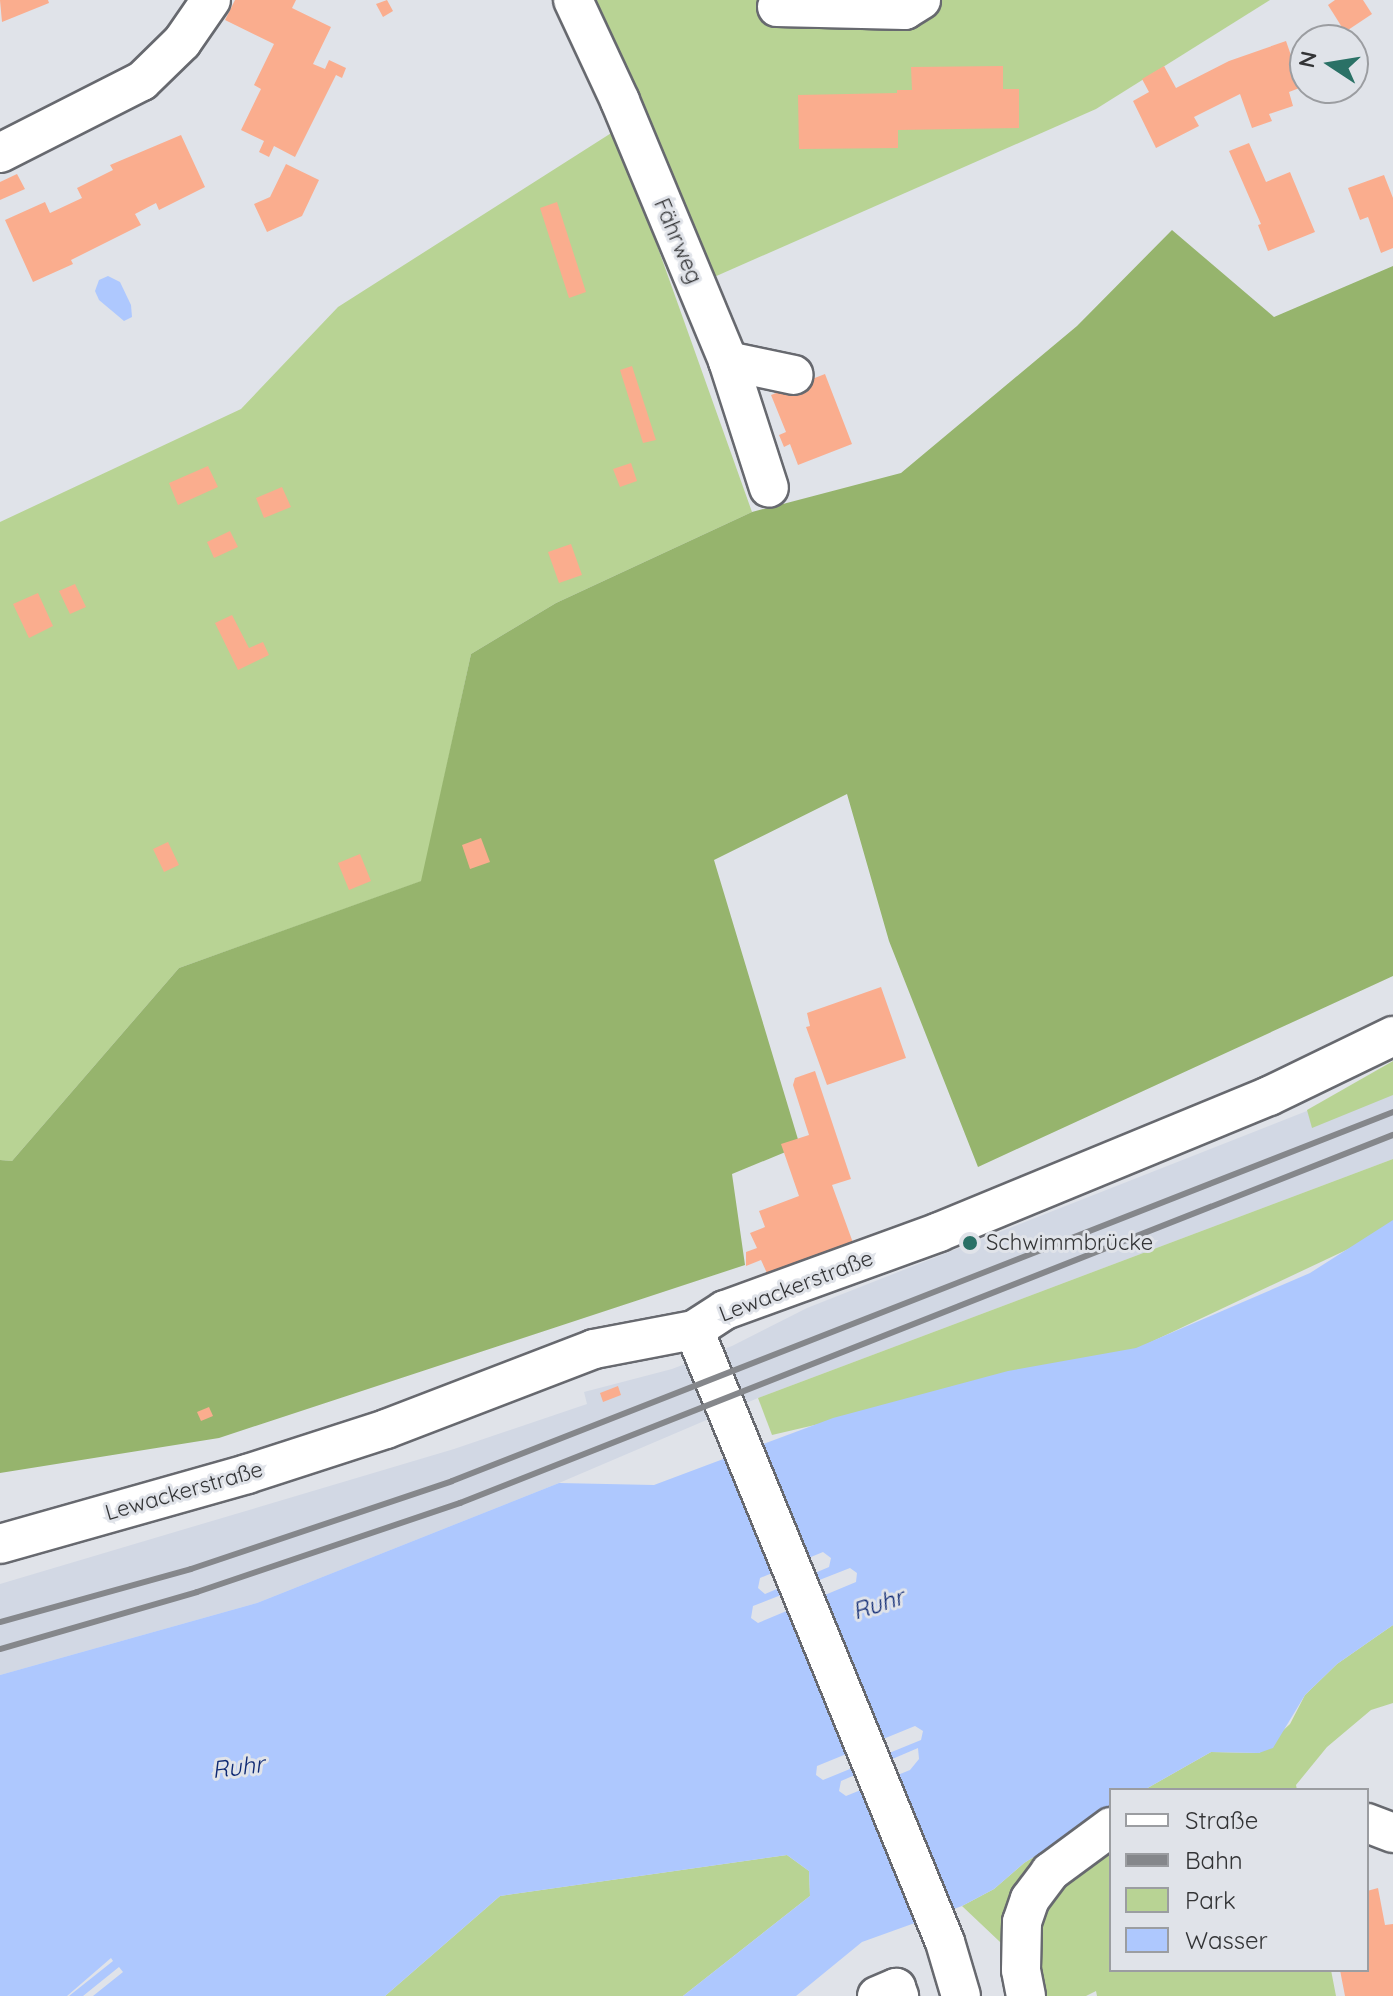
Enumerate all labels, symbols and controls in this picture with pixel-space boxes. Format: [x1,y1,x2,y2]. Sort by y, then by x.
north arrow [1289,24,1369,104]
text: N [1292,49,1323,70]
street label: Fährweg [648,194,708,288]
place label: Schwimmbrücke [986,1230,1153,1256]
marker: Schwimmbrücke [961,1234,979,1252]
street label: Lewackerstraße [715,1245,877,1327]
street label: Lewackerstraße [102,1456,266,1526]
water label: Ruhr [849,1582,907,1626]
water label: Ruhr [210,1750,266,1784]
legend [1109,1788,1369,1972]
text: Straße [1185,1805,1258,1835]
text: Bahn [1185,1845,1243,1875]
text: Park [1185,1885,1236,1915]
text: Wasser [1185,1925,1268,1955]

